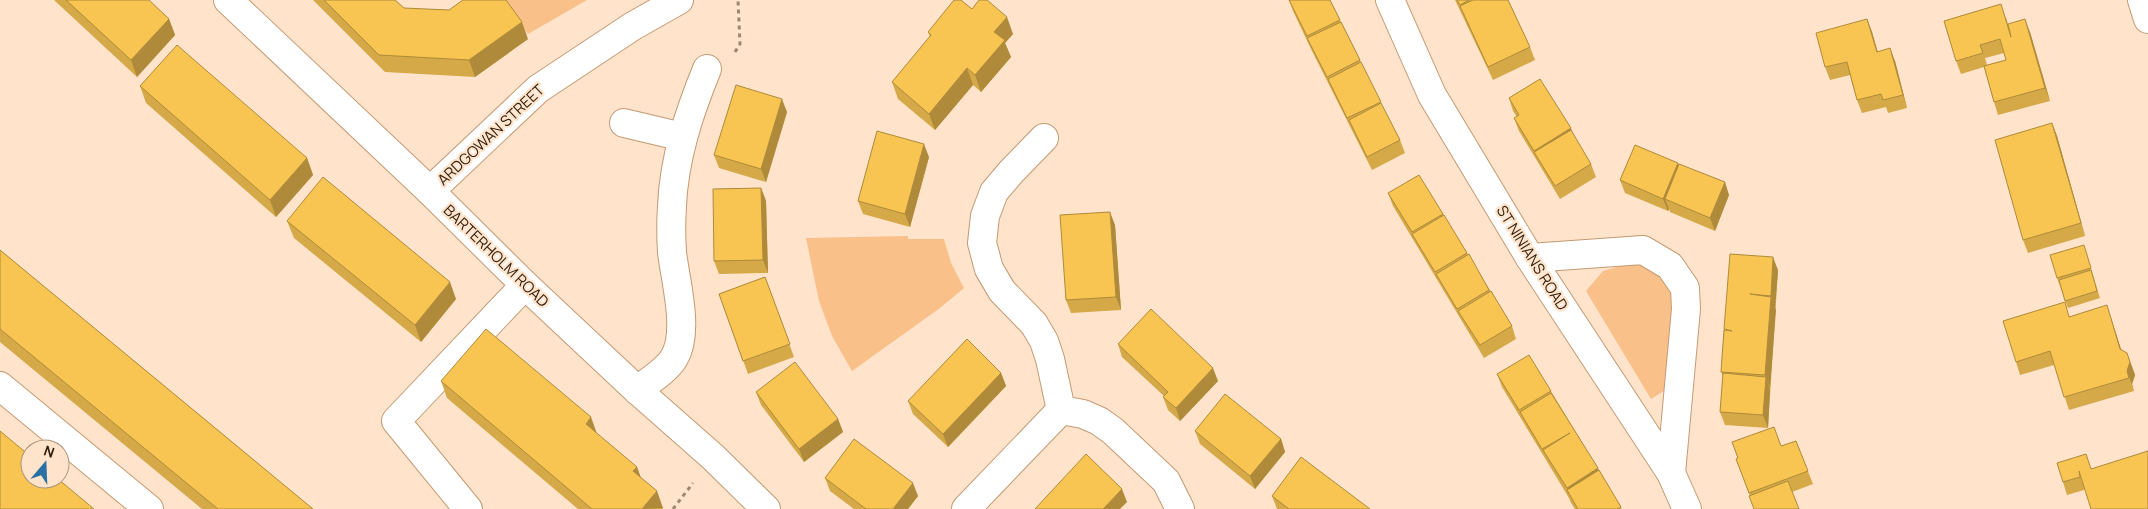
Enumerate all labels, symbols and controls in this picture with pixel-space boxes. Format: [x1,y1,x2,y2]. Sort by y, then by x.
street label: ARDGOWAN STREET [432,79,549,190]
street label: BARTERHOLM ROAD [439,200,554,312]
street label: ST NINIANS ROAD [1492,201,1573,314]
north arrow [20,439,70,489]
text: N [42,441,57,462]

